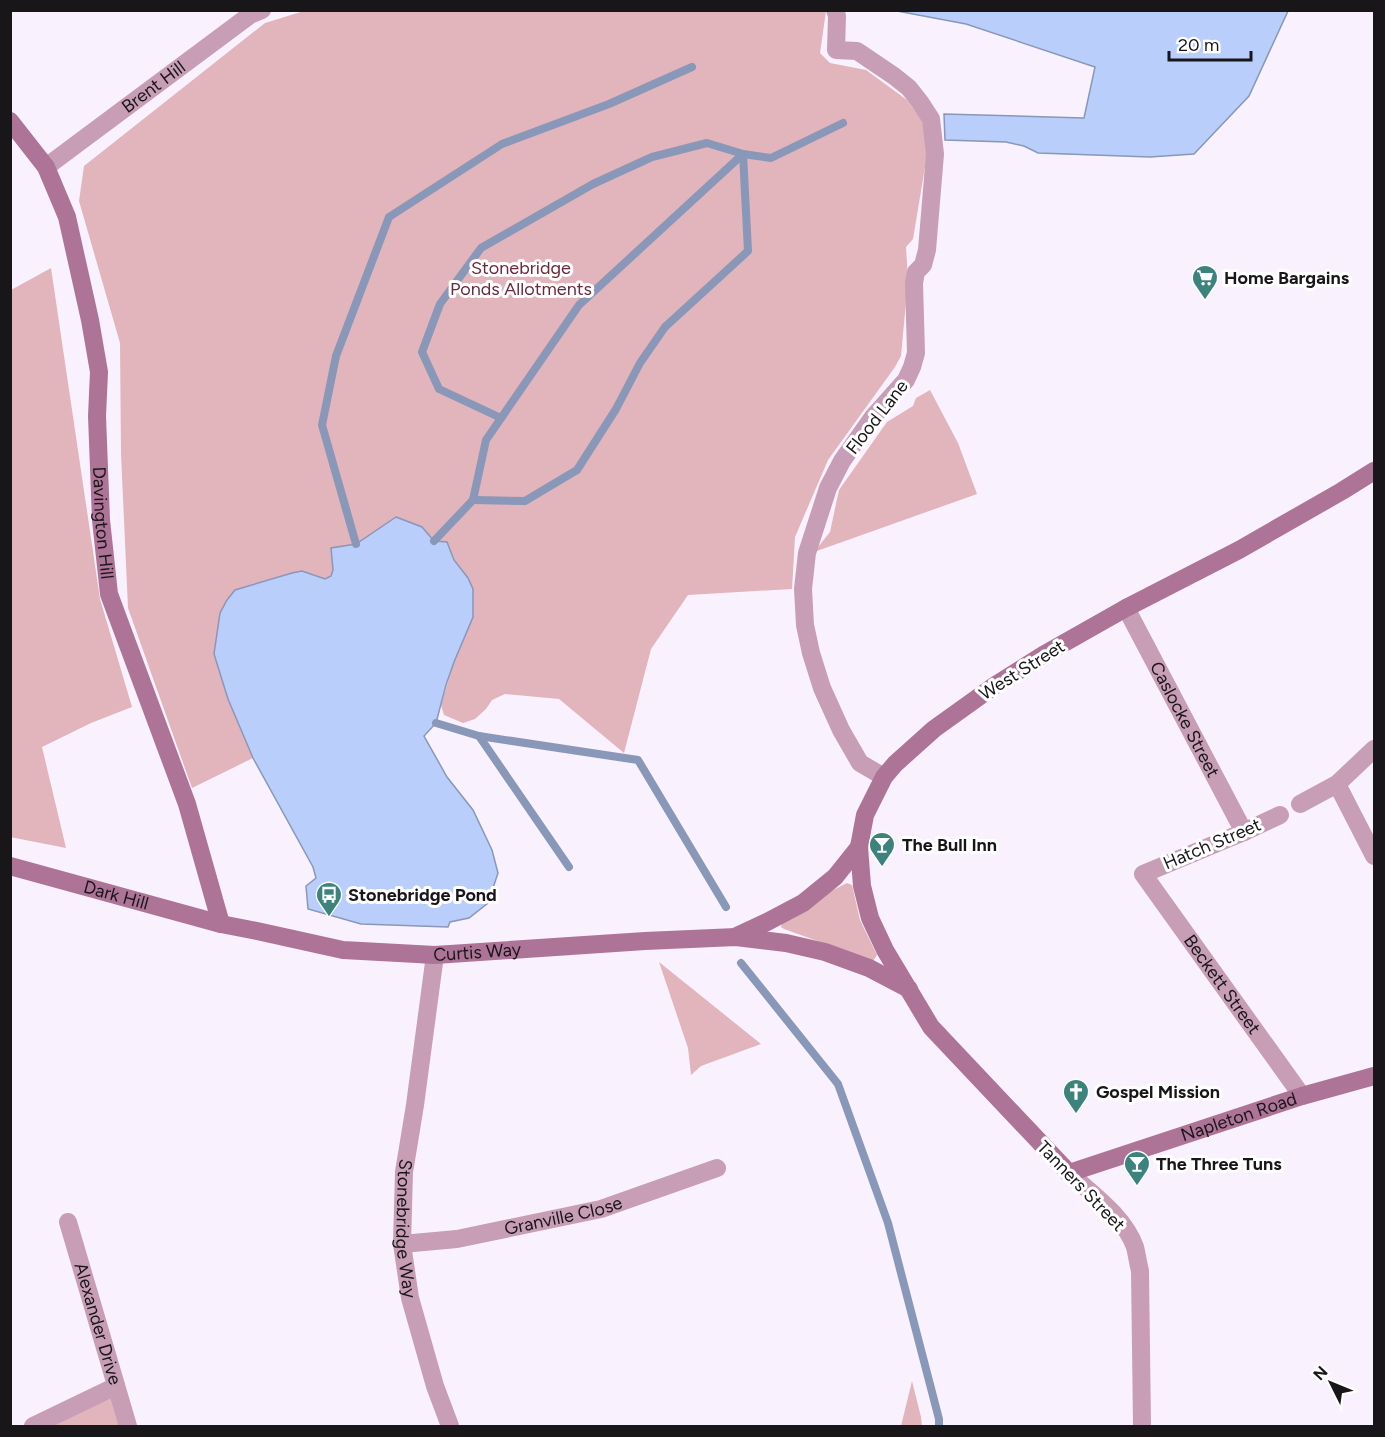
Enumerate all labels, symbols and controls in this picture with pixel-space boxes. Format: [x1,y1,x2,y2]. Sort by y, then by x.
scale bar [1169,24,1252,62]
text: 20 m [1178,34,1219,56]
street label: Brent Hill [117,56,190,118]
park label: Stonebridge Ponds Allotments [450,257,592,300]
supermarket icon: Home Bargains [1190,263,1220,301]
place label: Home Bargains [1224,267,1350,289]
street label: Flood Lane [841,375,913,458]
street label: Davington Hill [88,466,118,580]
street label: West Street [975,635,1069,705]
street label: Caslocke Street [1145,658,1224,781]
street label: Hatch Street [1160,813,1264,874]
bar icon: The Bull Inn [867,830,897,868]
place label: The Bull Inn [902,834,997,856]
street label: Dark Hill [81,876,151,915]
bus stop icon: Stonebridge Pond [314,880,344,918]
place label: Stonebridge Pond [348,884,497,906]
street label: Beckett Street [1179,930,1265,1039]
street label: Curtis Way [433,938,522,966]
church icon: Gospel Mission [1061,1077,1091,1115]
place label: Gospel Mission [1096,1081,1220,1103]
street label: Napleton Road [1178,1087,1300,1146]
street label: Tanners Street [1032,1136,1130,1236]
bar icon: The Three Tuns [1122,1149,1152,1187]
place label: The Three Tuns [1156,1153,1282,1175]
street label: Stonebridge Way [391,1157,421,1300]
street label: Granville Close [502,1191,625,1240]
street label: Alexander Drive [70,1260,126,1387]
north arrow [1301,1353,1361,1413]
text: N [1309,1362,1332,1384]

